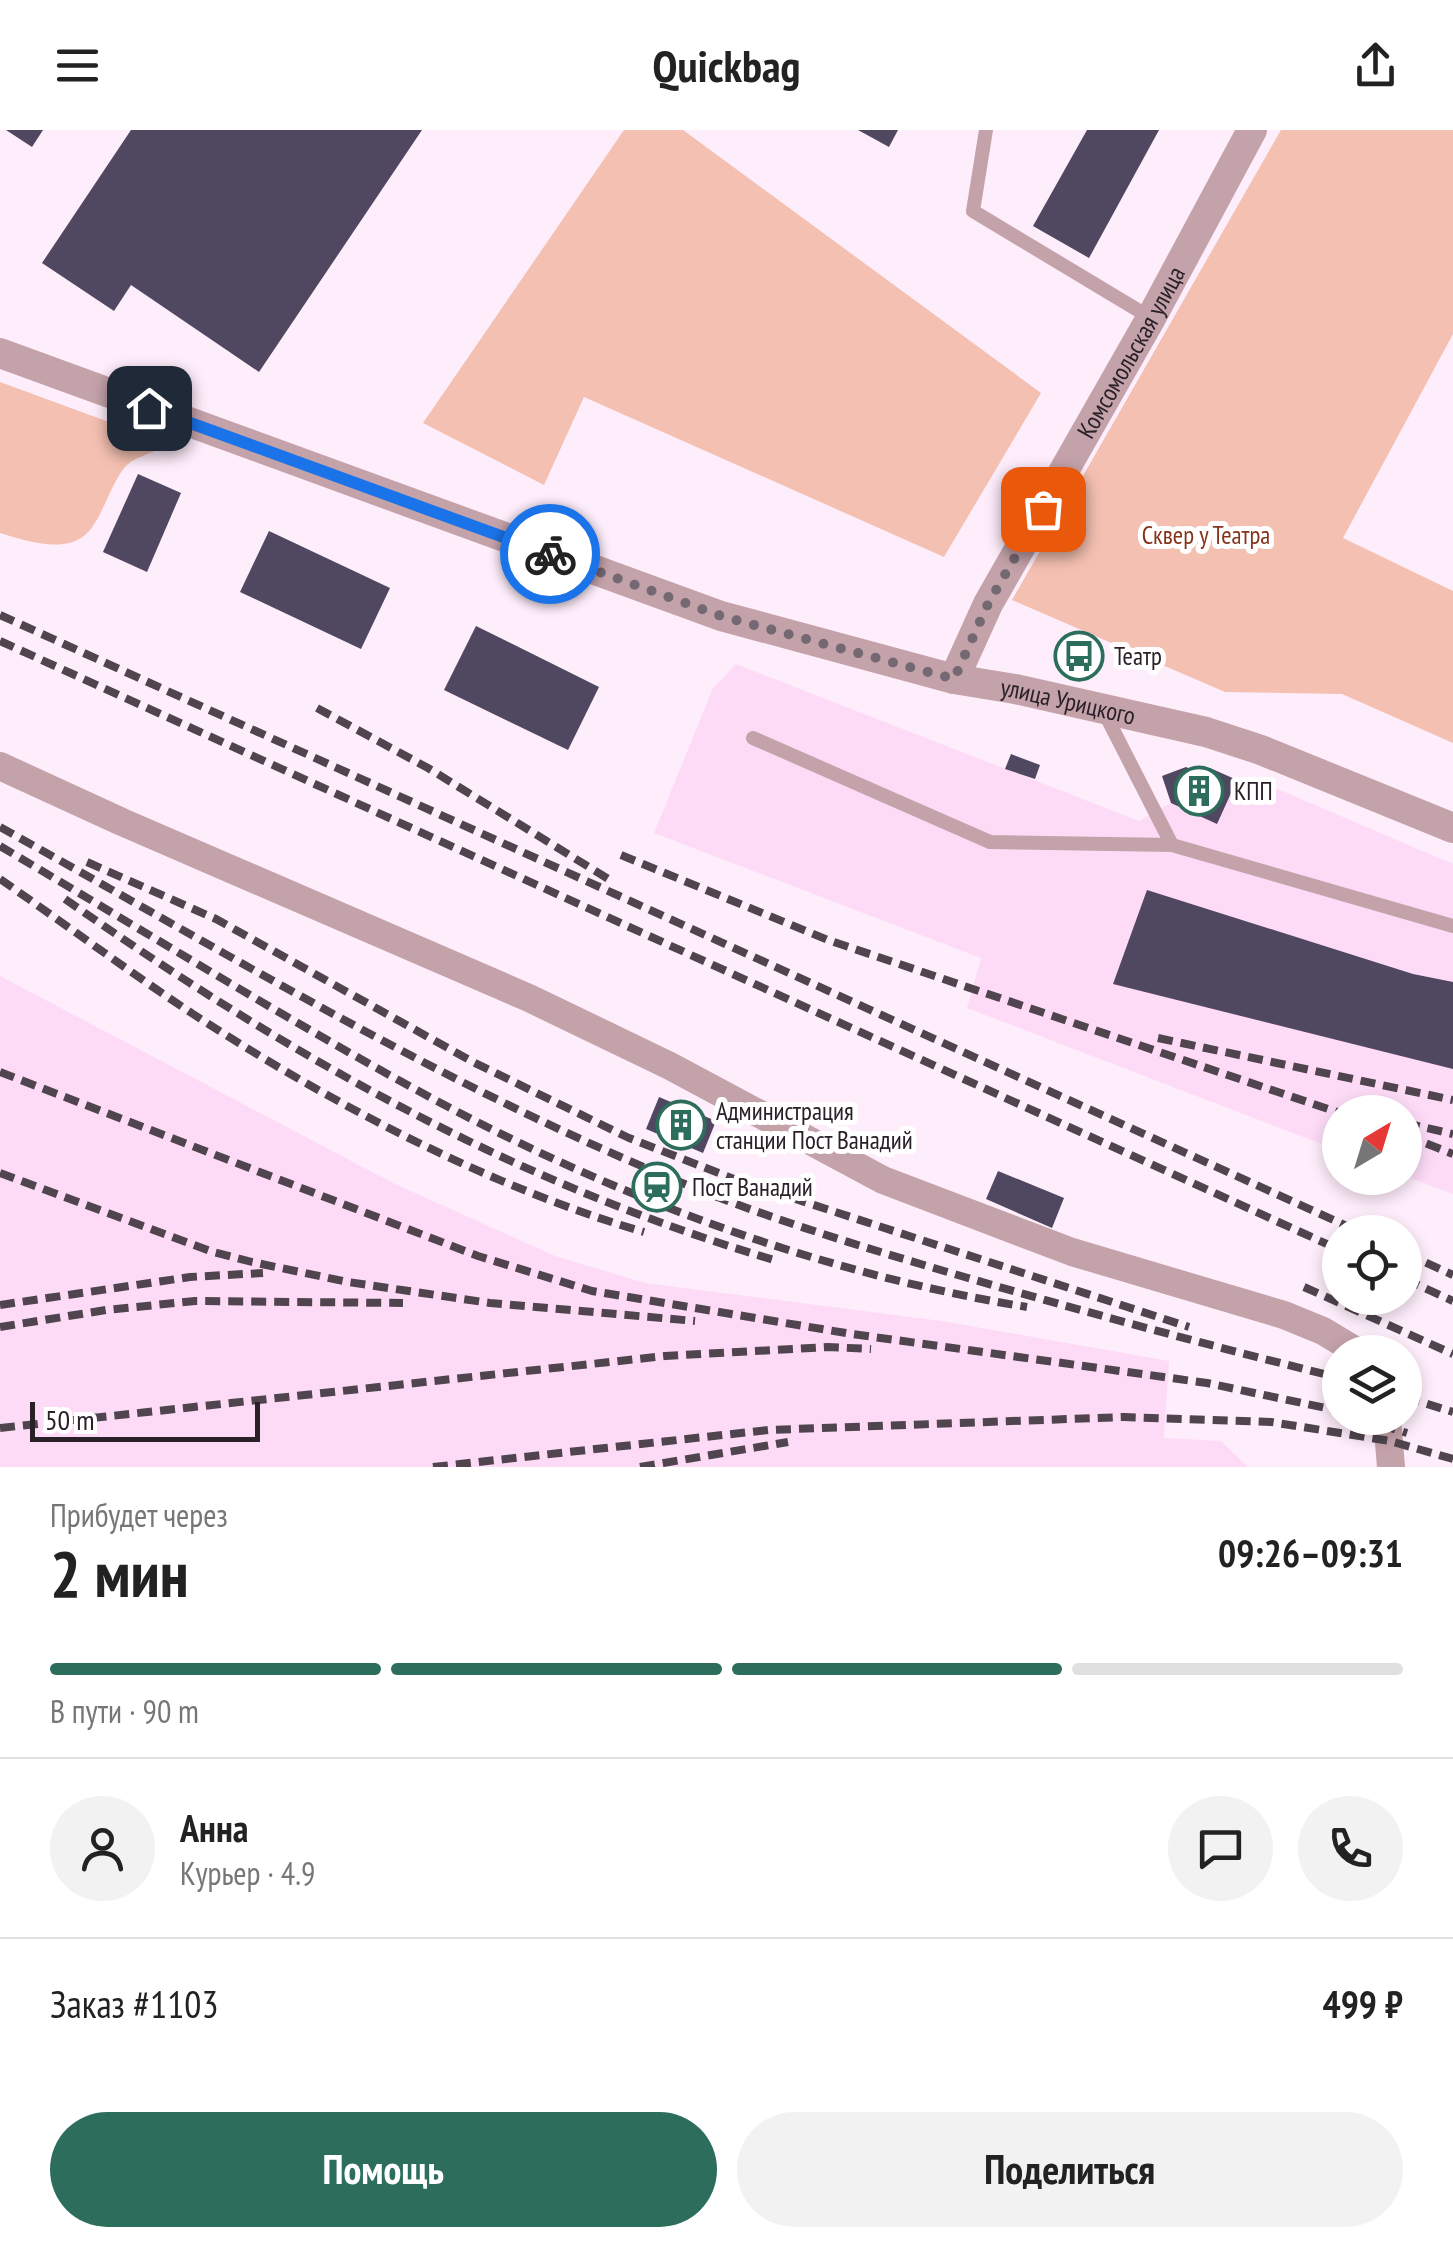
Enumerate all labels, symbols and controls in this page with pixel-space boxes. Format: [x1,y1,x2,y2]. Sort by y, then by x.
text: Quickbag [653,36,800,94]
icon: menu [50,38,105,93]
icon: share [1348,38,1403,93]
street label: Комсомольская улица [1070,261,1192,444]
pin [107,366,192,451]
icon: home [122,381,177,436]
pin [1001,467,1086,552]
icon: bag [1016,482,1071,537]
courier [500,504,600,604]
park label: Сквер у Театра [1142,519,1270,551]
icon: bike [523,527,578,582]
bus stop icon: Театр [1053,630,1105,682]
place label: Театр [1114,640,1162,672]
street label: улица Урицкого [998,671,1139,732]
building icon: КПП [1173,765,1225,817]
place label: КПП [1234,775,1273,807]
place label: Администрация станции Пост Ванадий [716,1095,913,1156]
north arrow [1322,1095,1422,1195]
map controls [1322,1095,1422,1435]
building icon: Администрация станции Пост Ванадий [655,1099,707,1151]
station icon: Пост Ванадий [631,1161,683,1213]
place label: Пост Ванадий [692,1171,813,1203]
button: locate [1322,1215,1422,1315]
button: layers [1322,1335,1422,1435]
scale bar [30,1397,260,1442]
text: 50 m [45,1401,94,1438]
text: Прибудет через [50,1494,228,1536]
text: 09:26–09:31 [1218,1528,1403,1577]
text: 2 мин [50,1531,189,1615]
text: В пути · 90 m [50,1690,199,1732]
button: person [50,1796,155,1901]
button: chat [1168,1796,1273,1901]
button: phone [1298,1796,1403,1901]
text: Анна [180,1803,248,1852]
text: Курьер · 4.9 [180,1852,315,1894]
text: Заказ #1103 [50,1979,219,2028]
text: 499 ₽ [1323,1979,1403,2028]
button: Помощь [50,2112,717,2227]
button: Поделиться [737,2112,1403,2227]

